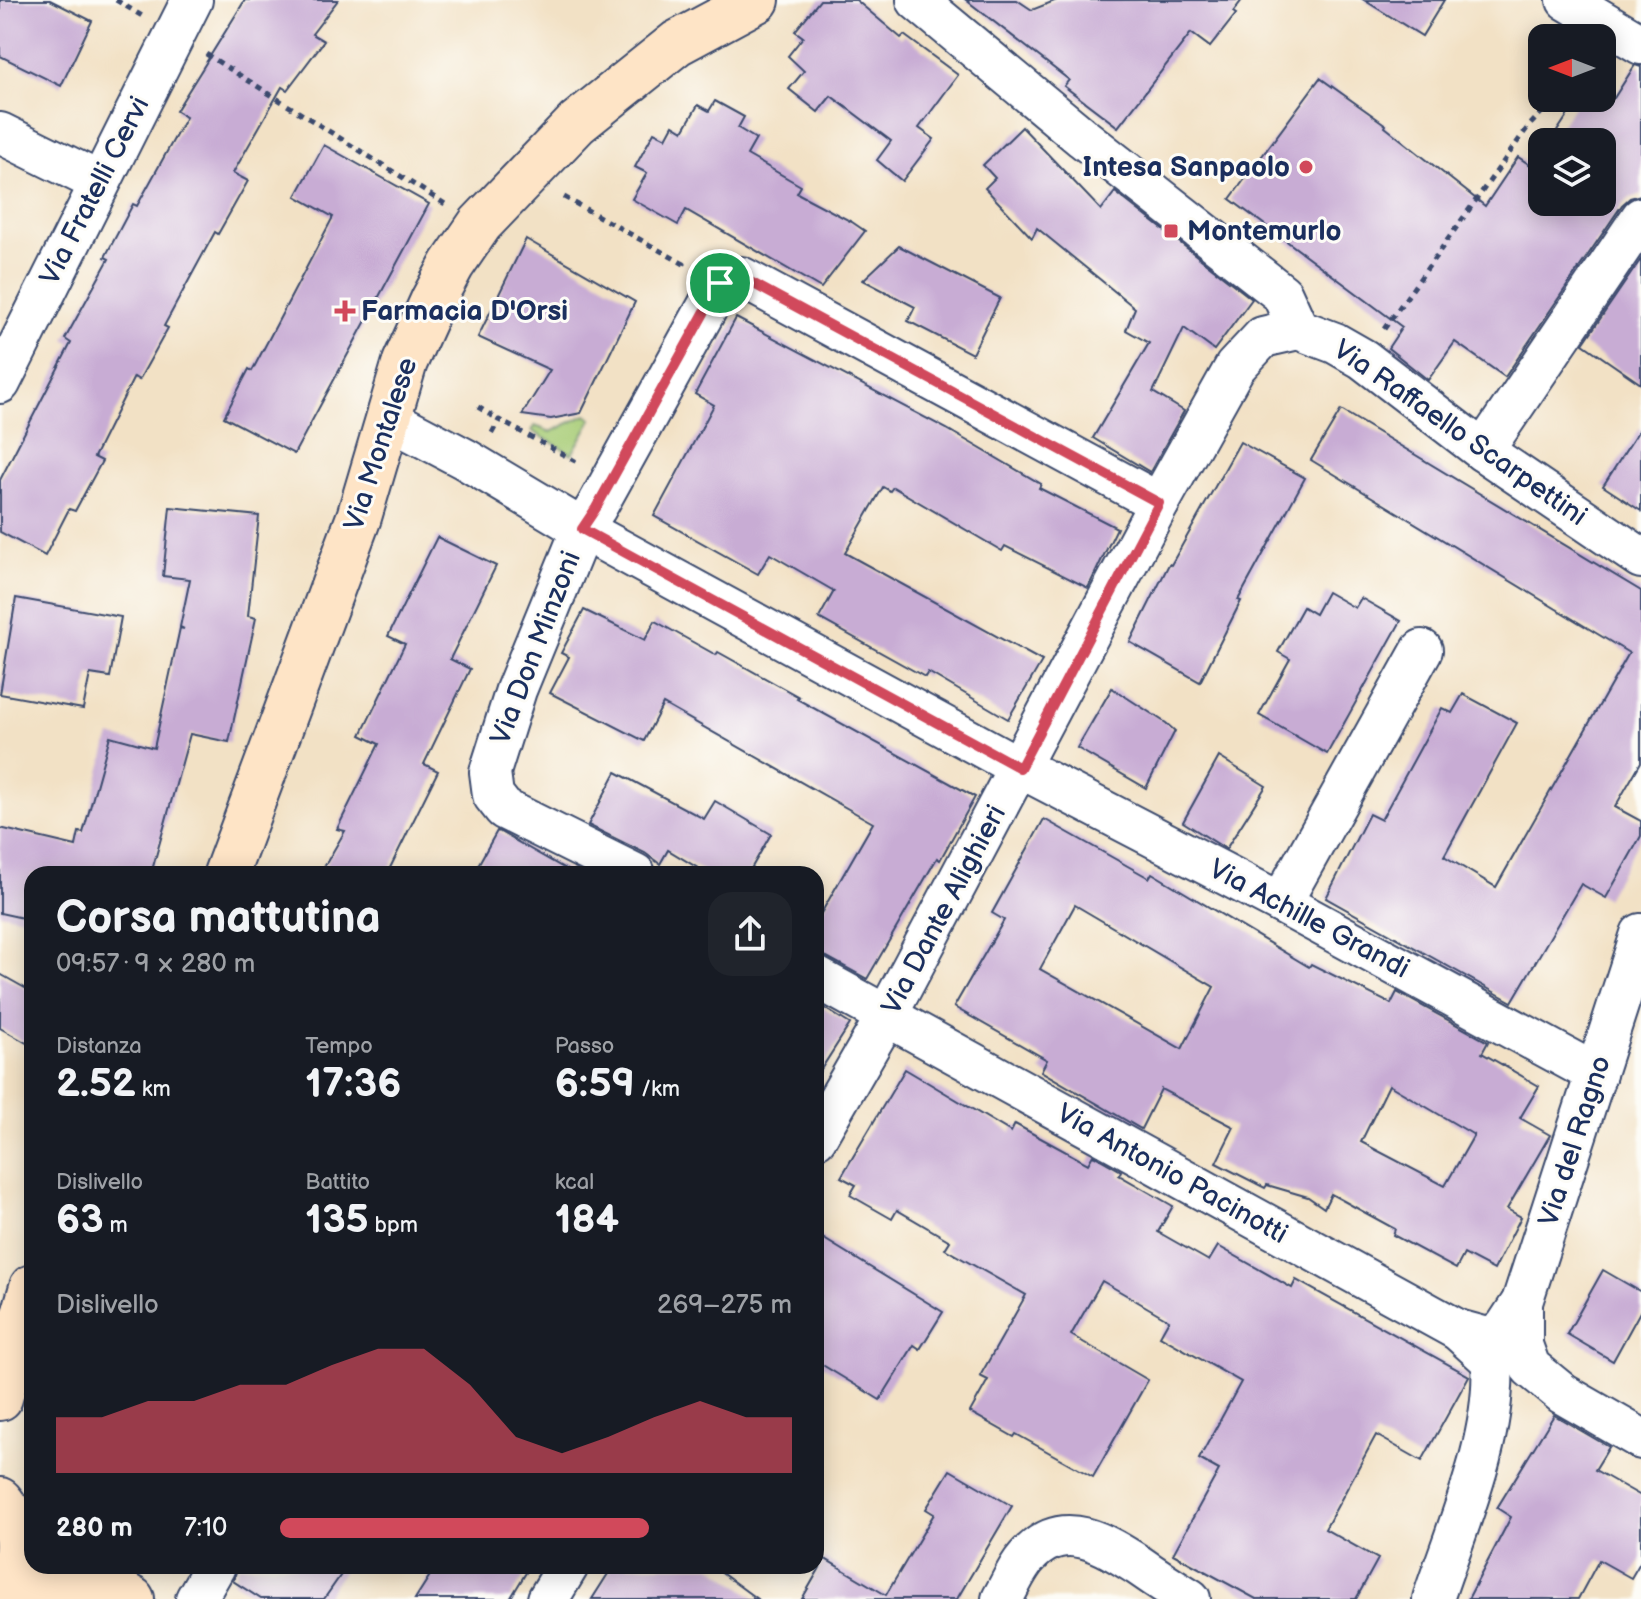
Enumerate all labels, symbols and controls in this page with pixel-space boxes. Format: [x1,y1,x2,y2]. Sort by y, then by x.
north arrow [1528,24,1616,112]
map controls [1528,24,1616,216]
street label: Via Fratelli Cervi [33,91,157,291]
button: layers [1528,128,1616,216]
place label: Intesa Sanpaolo [1083,151,1290,184]
marker: Intesa Sanpaolo [1297,158,1315,176]
place label: Montemurlo [1187,215,1341,248]
marker: Montemurlo [1162,222,1180,240]
pin [686,249,754,317]
icon: arrive [698,261,742,305]
place label: Farmacia D'Orsi [361,295,568,328]
marker: Farmacia D'Orsi [336,302,354,320]
street label: Via Raffaello Scarpettini [1327,333,1593,533]
street label: Via Montalese [338,353,424,535]
street label: Via Don Minzoni [484,547,588,749]
street label: Via Dante Alighieri [875,800,1013,1020]
street label: Via Achille Grandi [1203,852,1415,986]
text: Corsa mattutina [56,892,381,945]
button: share [708,892,792,976]
text: 09:57 · 9 × 280 m [56,949,255,980]
text: Distanza [56,1033,142,1060]
text: Tempo [305,1033,373,1060]
text: Passo [555,1033,614,1060]
street label: Via del Ragno [1532,1052,1618,1230]
text: 2.52 [56,1060,136,1108]
text: 17:36 [305,1060,401,1108]
text: 6:59 [555,1060,635,1108]
text: km [136,1076,171,1103]
text: /km [635,1076,680,1103]
street label: Via Antonio Pacinotti [1051,1097,1293,1251]
text: Dislivello [56,1169,143,1196]
text: Battito [305,1169,370,1196]
text: kcal [555,1169,594,1196]
text: 63 [56,1196,104,1244]
text: 135 [305,1196,369,1244]
text: 184 [555,1196,619,1244]
text: m [104,1212,128,1239]
text: bpm [369,1212,418,1239]
text: Dislivello [56,1290,159,1321]
text: 269–275 m [657,1290,792,1321]
text: 280 m [56,1513,133,1544]
text: 7:10 [184,1513,227,1544]

